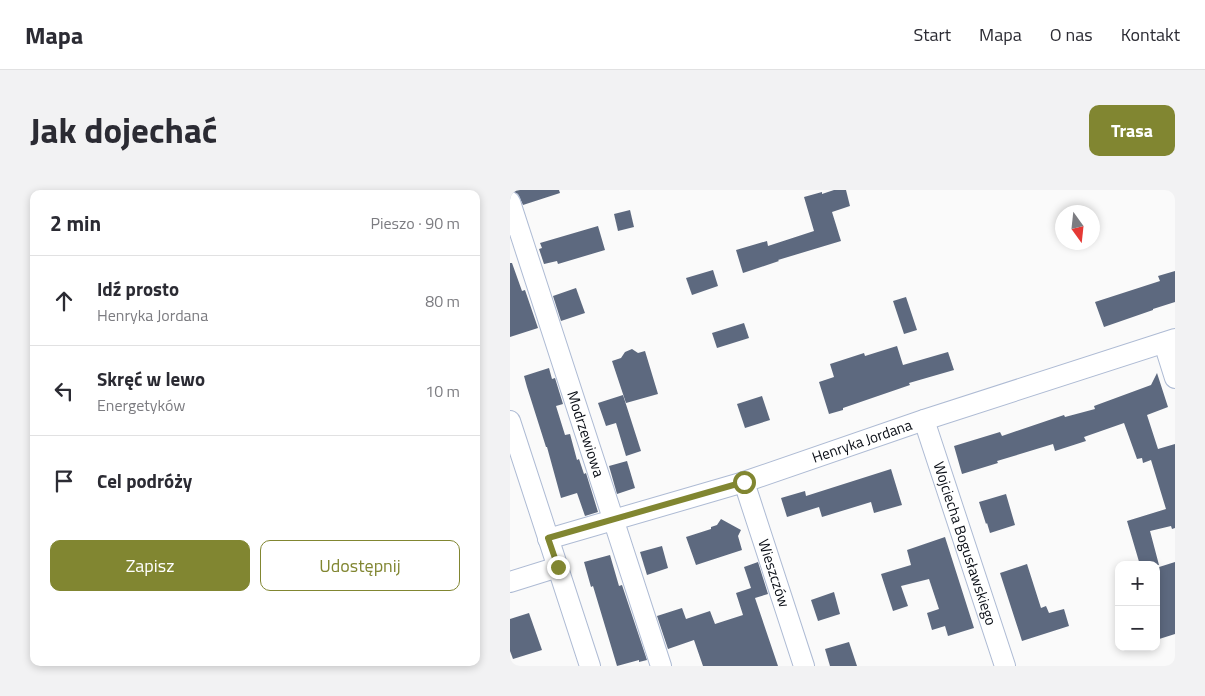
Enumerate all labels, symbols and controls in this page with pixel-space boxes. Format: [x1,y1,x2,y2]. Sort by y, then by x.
text: Mapa [25,17,83,53]
text: Start [914,21,951,48]
text: Mapa [979,21,1022,48]
text: O nas [1050,21,1093,48]
text: Kontakt [1121,21,1180,48]
text: Jak dojechać [30,103,217,157]
button: Trasa [1089,105,1175,156]
north arrow [1055,205,1100,250]
text: 2 min [50,207,101,239]
text: Pieszo · 90 m [370,211,460,235]
text: Idź prosto [97,274,179,303]
icon: ahead [50,287,78,315]
text: 80 m [425,289,460,313]
text: Henryka Jordana [97,303,208,327]
text: Skręć w lewo [97,364,205,393]
icon: left [50,377,78,405]
text: 10 m [425,379,460,403]
street label: Modrzewiowa [561,388,611,480]
text: Energetyków [97,393,186,417]
street label: Henryka Jordana [809,413,915,469]
street label: Wojciecha Bogusławskiego [927,458,1003,628]
text: Cel podróży [97,466,192,495]
icon: arrive [50,467,78,495]
route start [733,471,756,494]
street label: Wieszczów [752,536,796,610]
button: Zapisz [50,540,250,591]
button: Udostępnij [260,540,460,591]
route end [547,556,570,579]
map controls [1115,561,1160,651]
button: + [1115,561,1160,606]
button: − [1115,606,1160,651]

